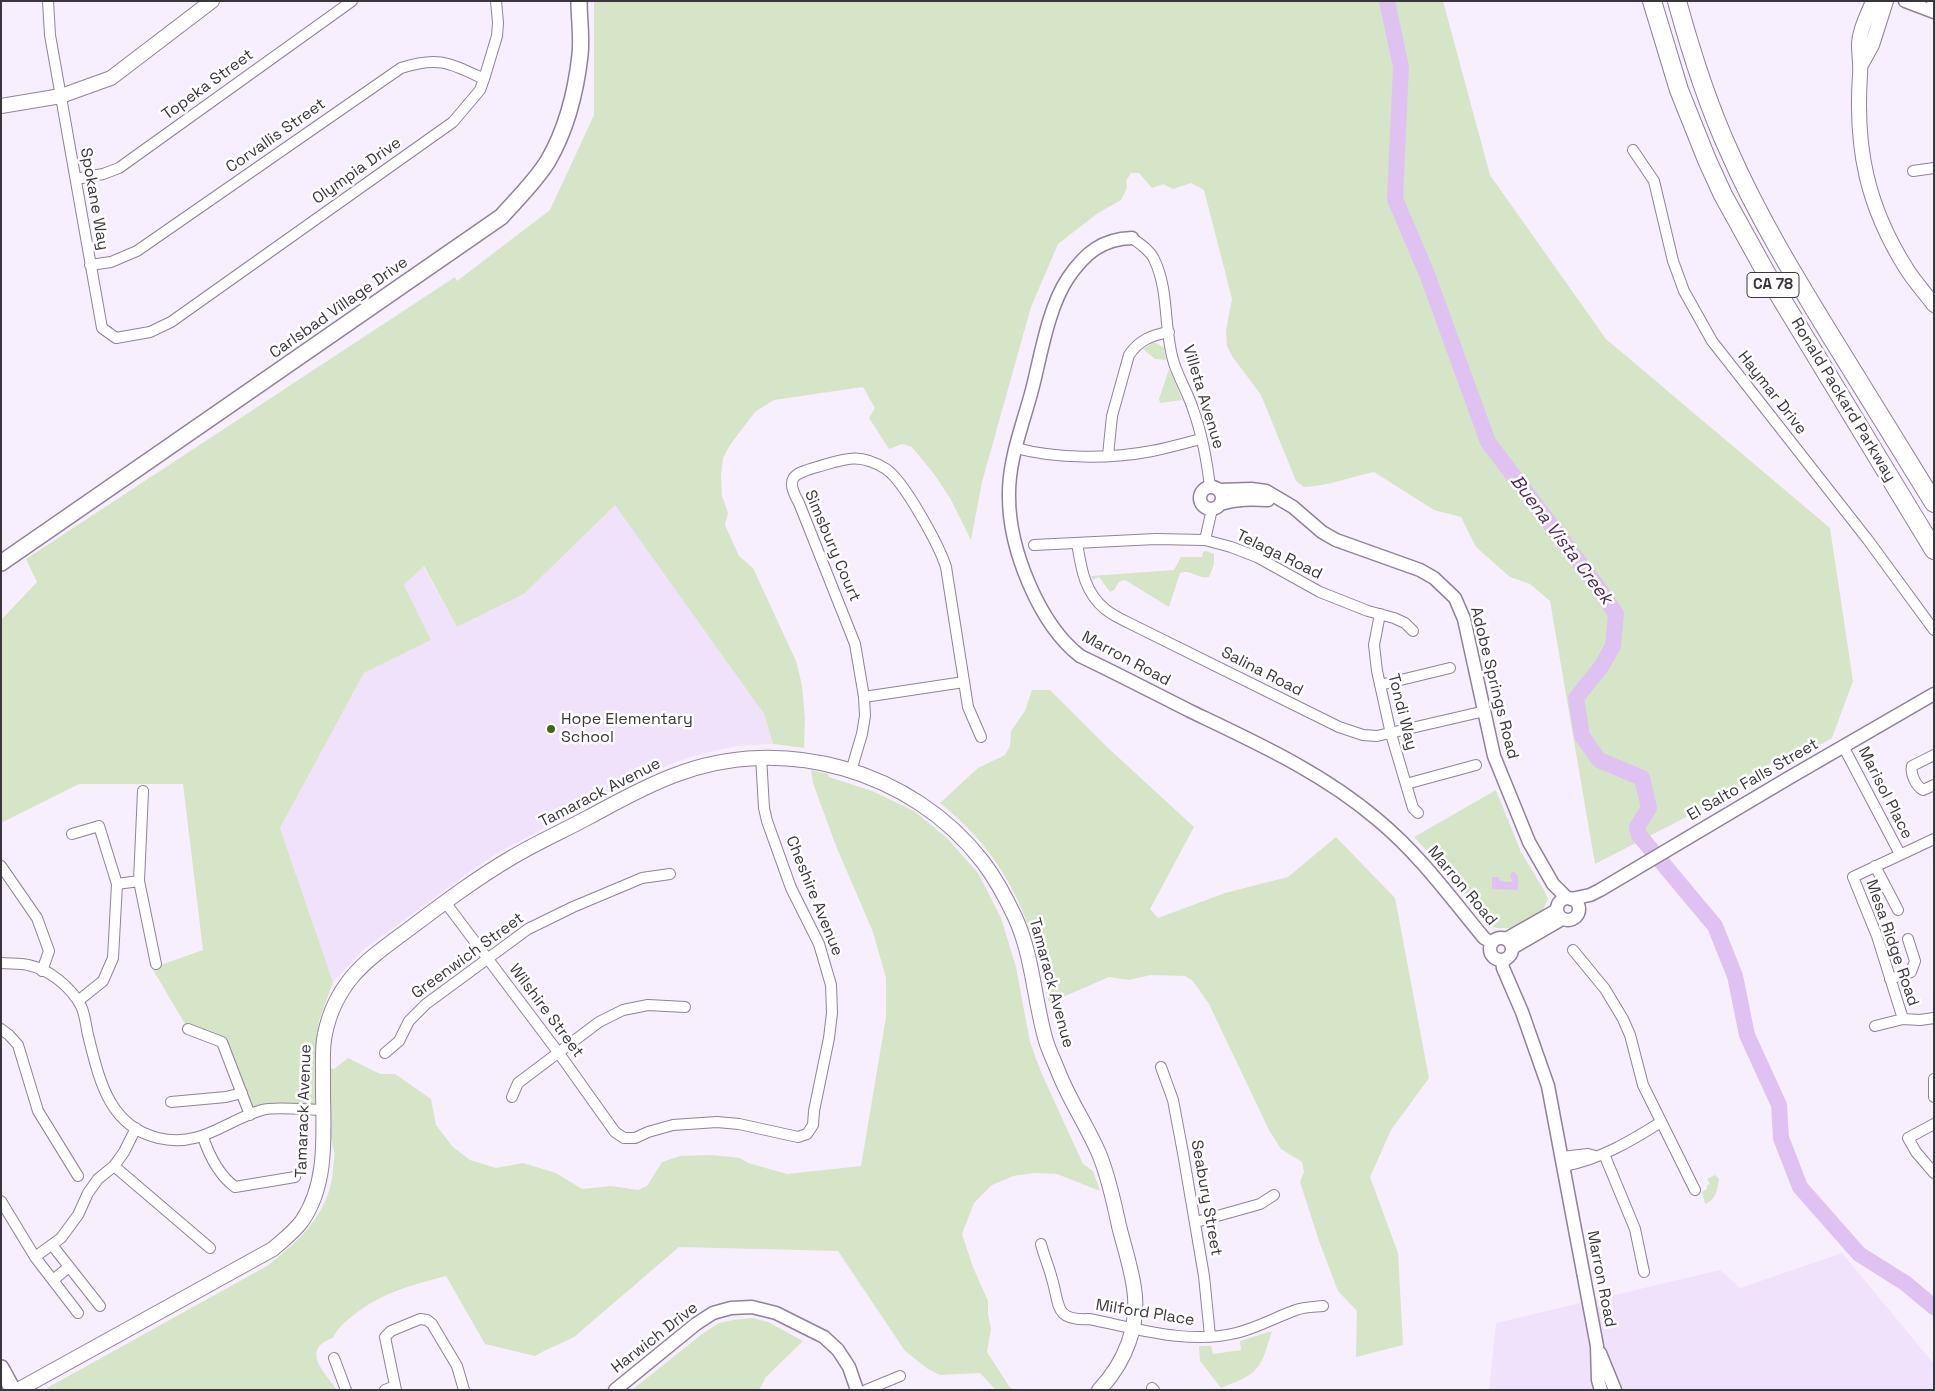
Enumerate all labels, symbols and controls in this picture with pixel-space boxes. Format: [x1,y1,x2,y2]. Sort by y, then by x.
street label: Topeka Street [159,45,257,125]
street label: Corvallis Street [223,95,329,177]
street label: Olympia Drive [309,133,405,209]
street label: Spokane Way [76,146,112,252]
street label: Carlsbad Village Drive [266,253,412,363]
road number: CA 78 [1747,272,1799,298]
street label: Ronald Packard Parkway [1786,315,1900,485]
street label: Villeta Avenue [1178,343,1228,451]
street label: Haymar Drive [1733,347,1811,439]
water label: Buena Vista Creek [1505,471,1617,609]
street label: Simsbury Court [800,487,864,605]
street label: Telaga Road [1233,526,1325,584]
street label: Adobe Springs Road [1466,605,1522,761]
street label: Marron Road [1078,628,1174,690]
street label: Salina Road [1218,643,1306,701]
street label: Tondi Way [1383,672,1421,752]
place label: Hope Elementary School [561,710,693,748]
marker: Hope Elementary School [545,723,557,735]
street label: El Salto Falls Street [1684,735,1822,825]
street label: Marisol Place [1854,744,1916,842]
street label: Tamarack Avenue [536,754,664,832]
street label: Cheshire Avenue [781,833,847,959]
street label: Marron Road [1423,842,1501,930]
street label: Mesa Ridge Road [1861,877,1923,1009]
street label: Greenwich Street [408,909,528,1003]
street label: Tamarack Avenue [1024,916,1078,1050]
street label: Wilshire Street [505,960,587,1062]
street label: Tamarack Avenue [292,1044,316,1178]
street label: Seabury Street [1186,1139,1226,1257]
street label: Marron Road [1582,1229,1620,1329]
street label: Milford Place [1094,1296,1196,1330]
street label: Harwich Drive [608,1298,702,1378]

